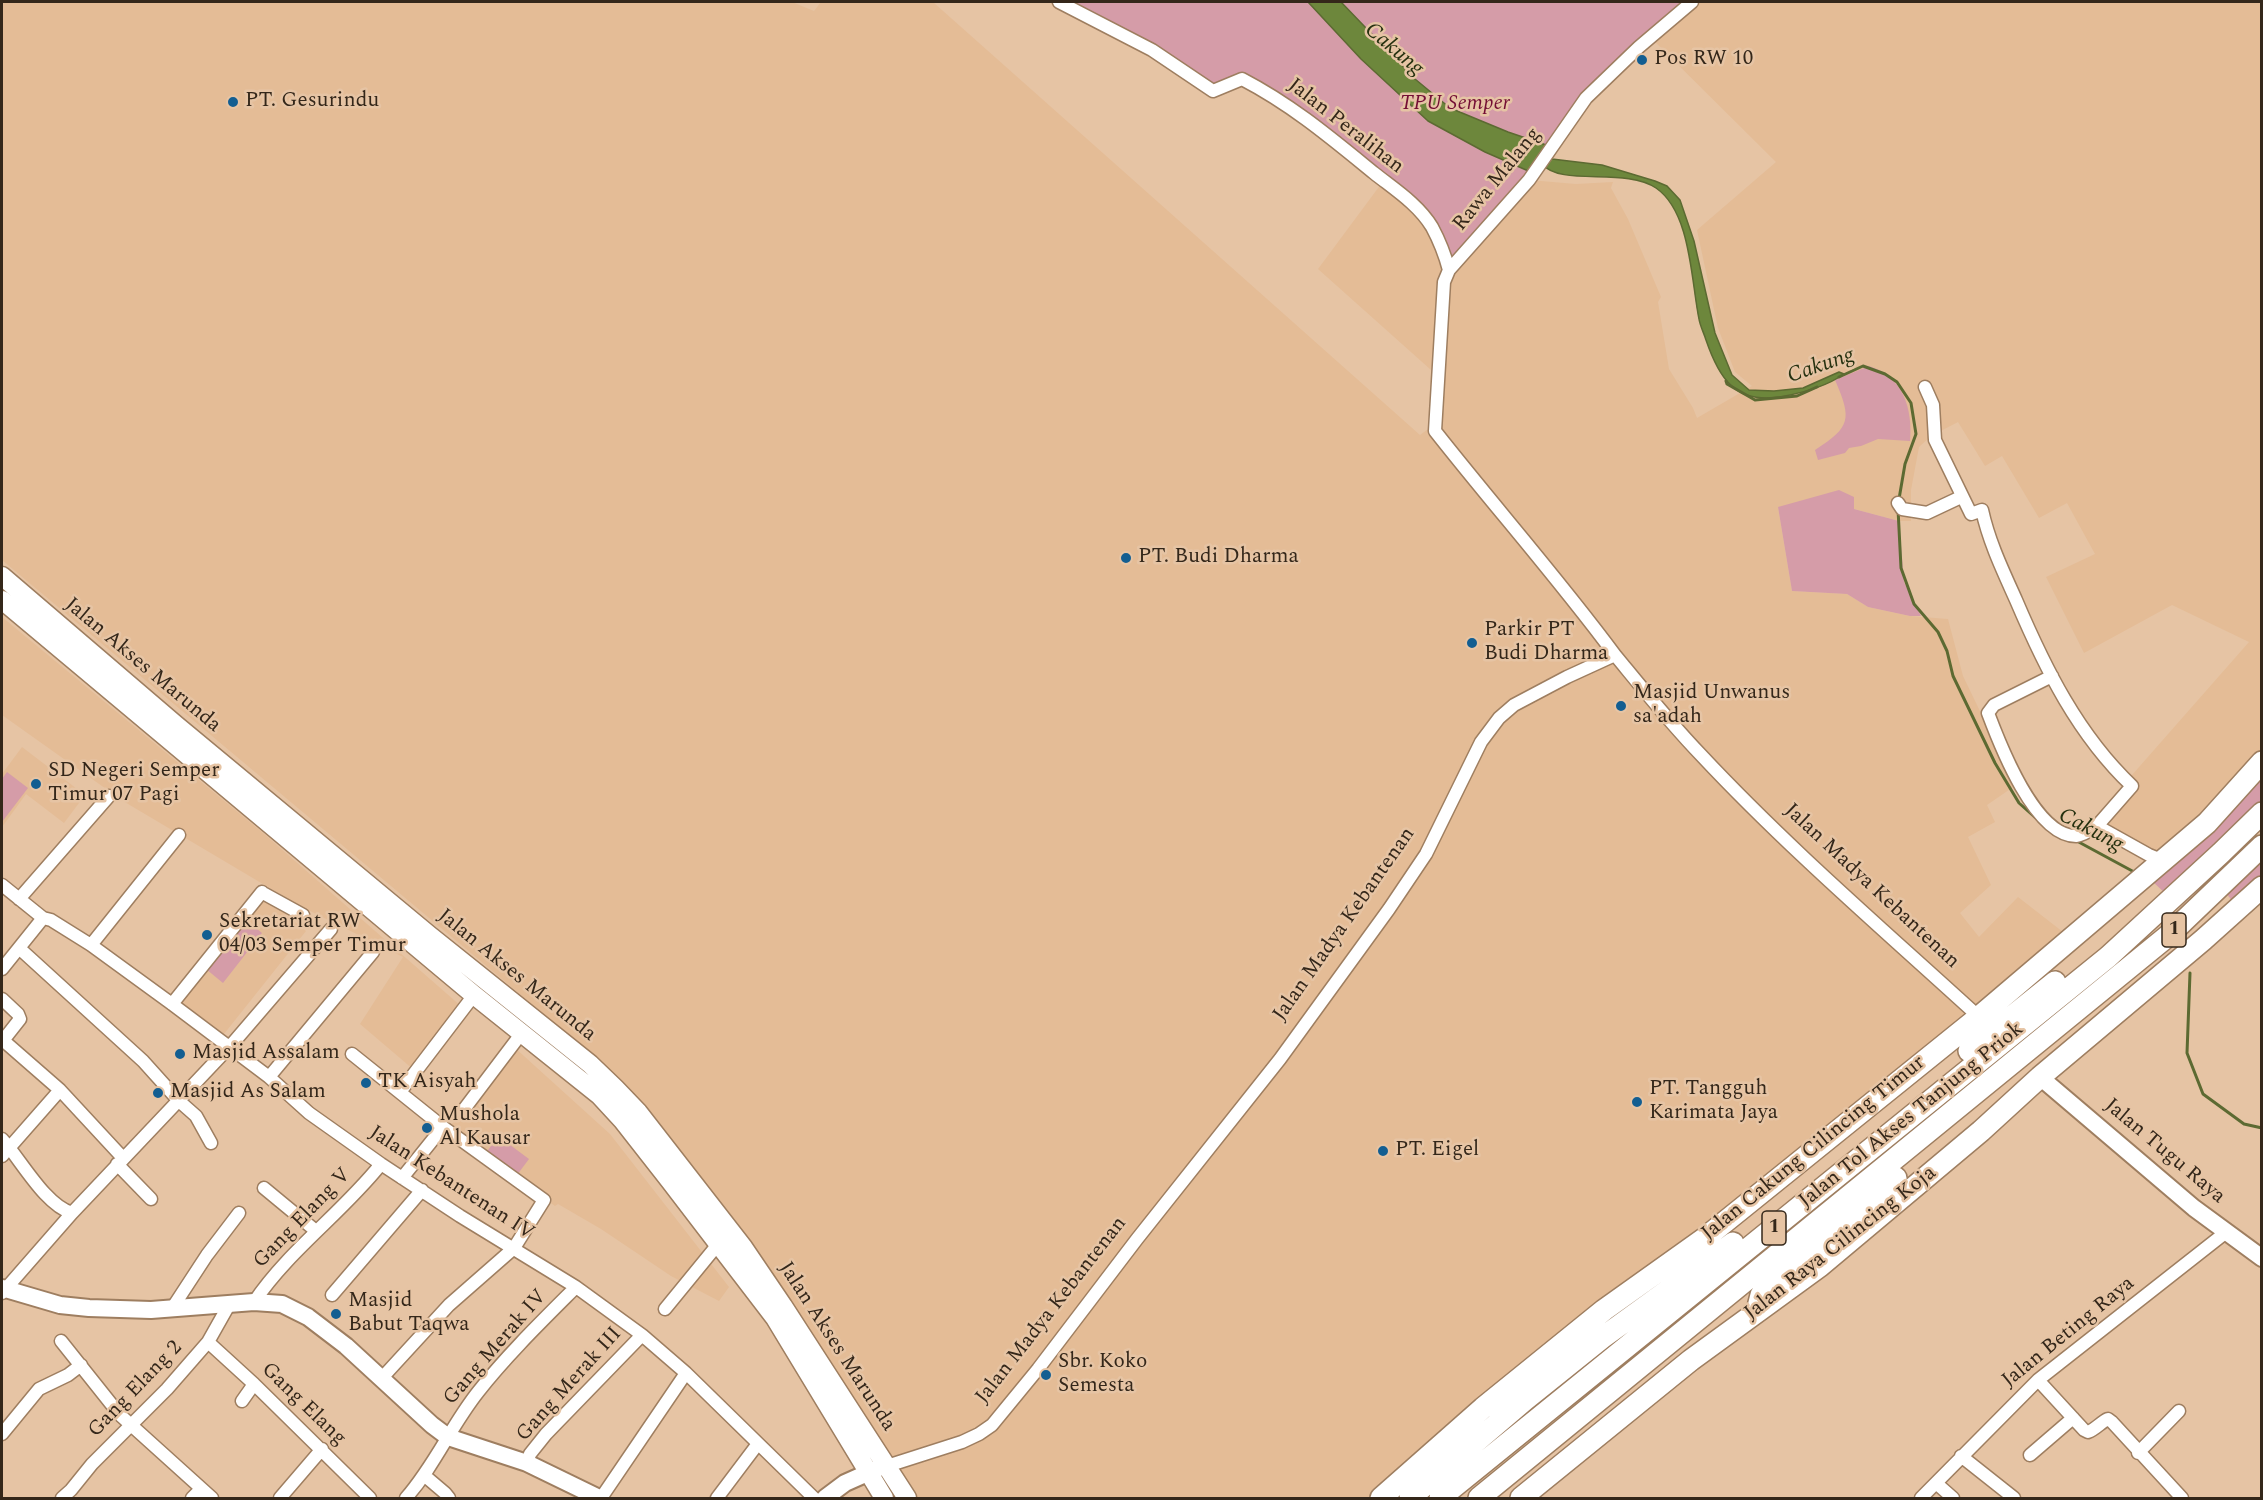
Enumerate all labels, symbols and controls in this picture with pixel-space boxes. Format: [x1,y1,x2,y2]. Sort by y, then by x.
water label: Cakung [1358,18,1428,82]
place label: Pos RW 10 [1654,47,1753,73]
marker: Pos RW 10 [1635,53,1649,67]
street label: Jalan Peralihan [1282,74,1408,180]
place label: PT. Gesurindu [245,89,379,115]
park label: TPU Semper [1400,92,1510,118]
marker: PT. Gesurindu [226,95,240,109]
street label: Rawa Malang [1449,123,1547,237]
water label: Cakung [1784,343,1858,391]
place label: PT. Budi Dharma [1138,545,1299,571]
marker: PT. Budi Dharma [1119,551,1133,565]
street label: Jalan Akses Marunda [59,593,225,739]
place label: Parkir PT Budi Dharma [1484,618,1608,668]
marker: Parkir PT Budi Dharma [1465,636,1479,650]
place label: Masjid Unwanus sa'adah [1633,681,1790,731]
marker: Masjid Unwanus sa'adah [1614,699,1628,713]
place label: SD Negeri Semper Timur 07 Pagi [48,759,220,809]
marker: SD Negeri Semper Timur 07 Pagi [29,777,43,791]
street label: Jalan Madya Kebantenan [1778,799,1964,975]
water label: Cakung [2053,803,2127,859]
street label: Jalan Madya Kebantenan [1268,823,1422,1027]
street label: Jalan Akses Marunda [432,904,600,1048]
place label: Sekretariat RW 04/03 Semper Timur [219,910,406,960]
road number: 1 [2162,913,2186,947]
marker: Sekretariat RW 04/03 Semper Timur [200,928,214,942]
street label: Jalan Tol Akses Tanjung Priok [1795,1017,2029,1215]
place label: Masjid Assalam [192,1041,340,1067]
marker: Masjid Assalam [173,1047,187,1061]
street label: Jalan Cakung Cilincing Timur [1697,1051,1931,1247]
place label: TK Aisyah [378,1070,476,1096]
marker: TK Aisyah [359,1076,373,1090]
place label: PT. Tangguh Karimata Jaya [1649,1077,1778,1127]
place label: Masjid As Salam [170,1080,326,1106]
marker: Masjid As Salam [151,1086,165,1100]
street label: Jalan Tugu Raya [2098,1094,2230,1210]
marker: PT. Tangguh Karimata Jaya [1630,1095,1644,1109]
place label: Mushola Al Kausar [439,1103,530,1153]
street label: Jalan Kebantenan IV [364,1121,538,1247]
marker: Mushola Al Kausar [420,1121,434,1135]
place label: PT. Eigel [1395,1138,1479,1164]
marker: PT. Eigel [1376,1144,1390,1158]
street label: Jalan Raya Cilincing Koja [1740,1161,1942,1327]
street label: Gang Elang V [249,1164,357,1274]
road number: 1 [1762,1211,1786,1245]
street label: Jalan Madya Kebantenan [971,1212,1133,1410]
street label: Jalan Akses Marunda [772,1258,900,1436]
street label: Jalan Beting Raya [1998,1272,2140,1394]
street label: Gang Merak IV [439,1285,553,1411]
place label: Masjid Babut Taqwa [348,1289,470,1339]
marker: Masjid Babut Taqwa [329,1307,343,1321]
street label: Gang Merak III [512,1322,628,1448]
street label: Gang Elang 2 [84,1336,188,1444]
place label: Sbr. Koko Semesta [1058,1350,1147,1400]
street label: Gang Elang [255,1358,351,1452]
marker: Sbr. Koko Semesta [1039,1368,1053,1382]

